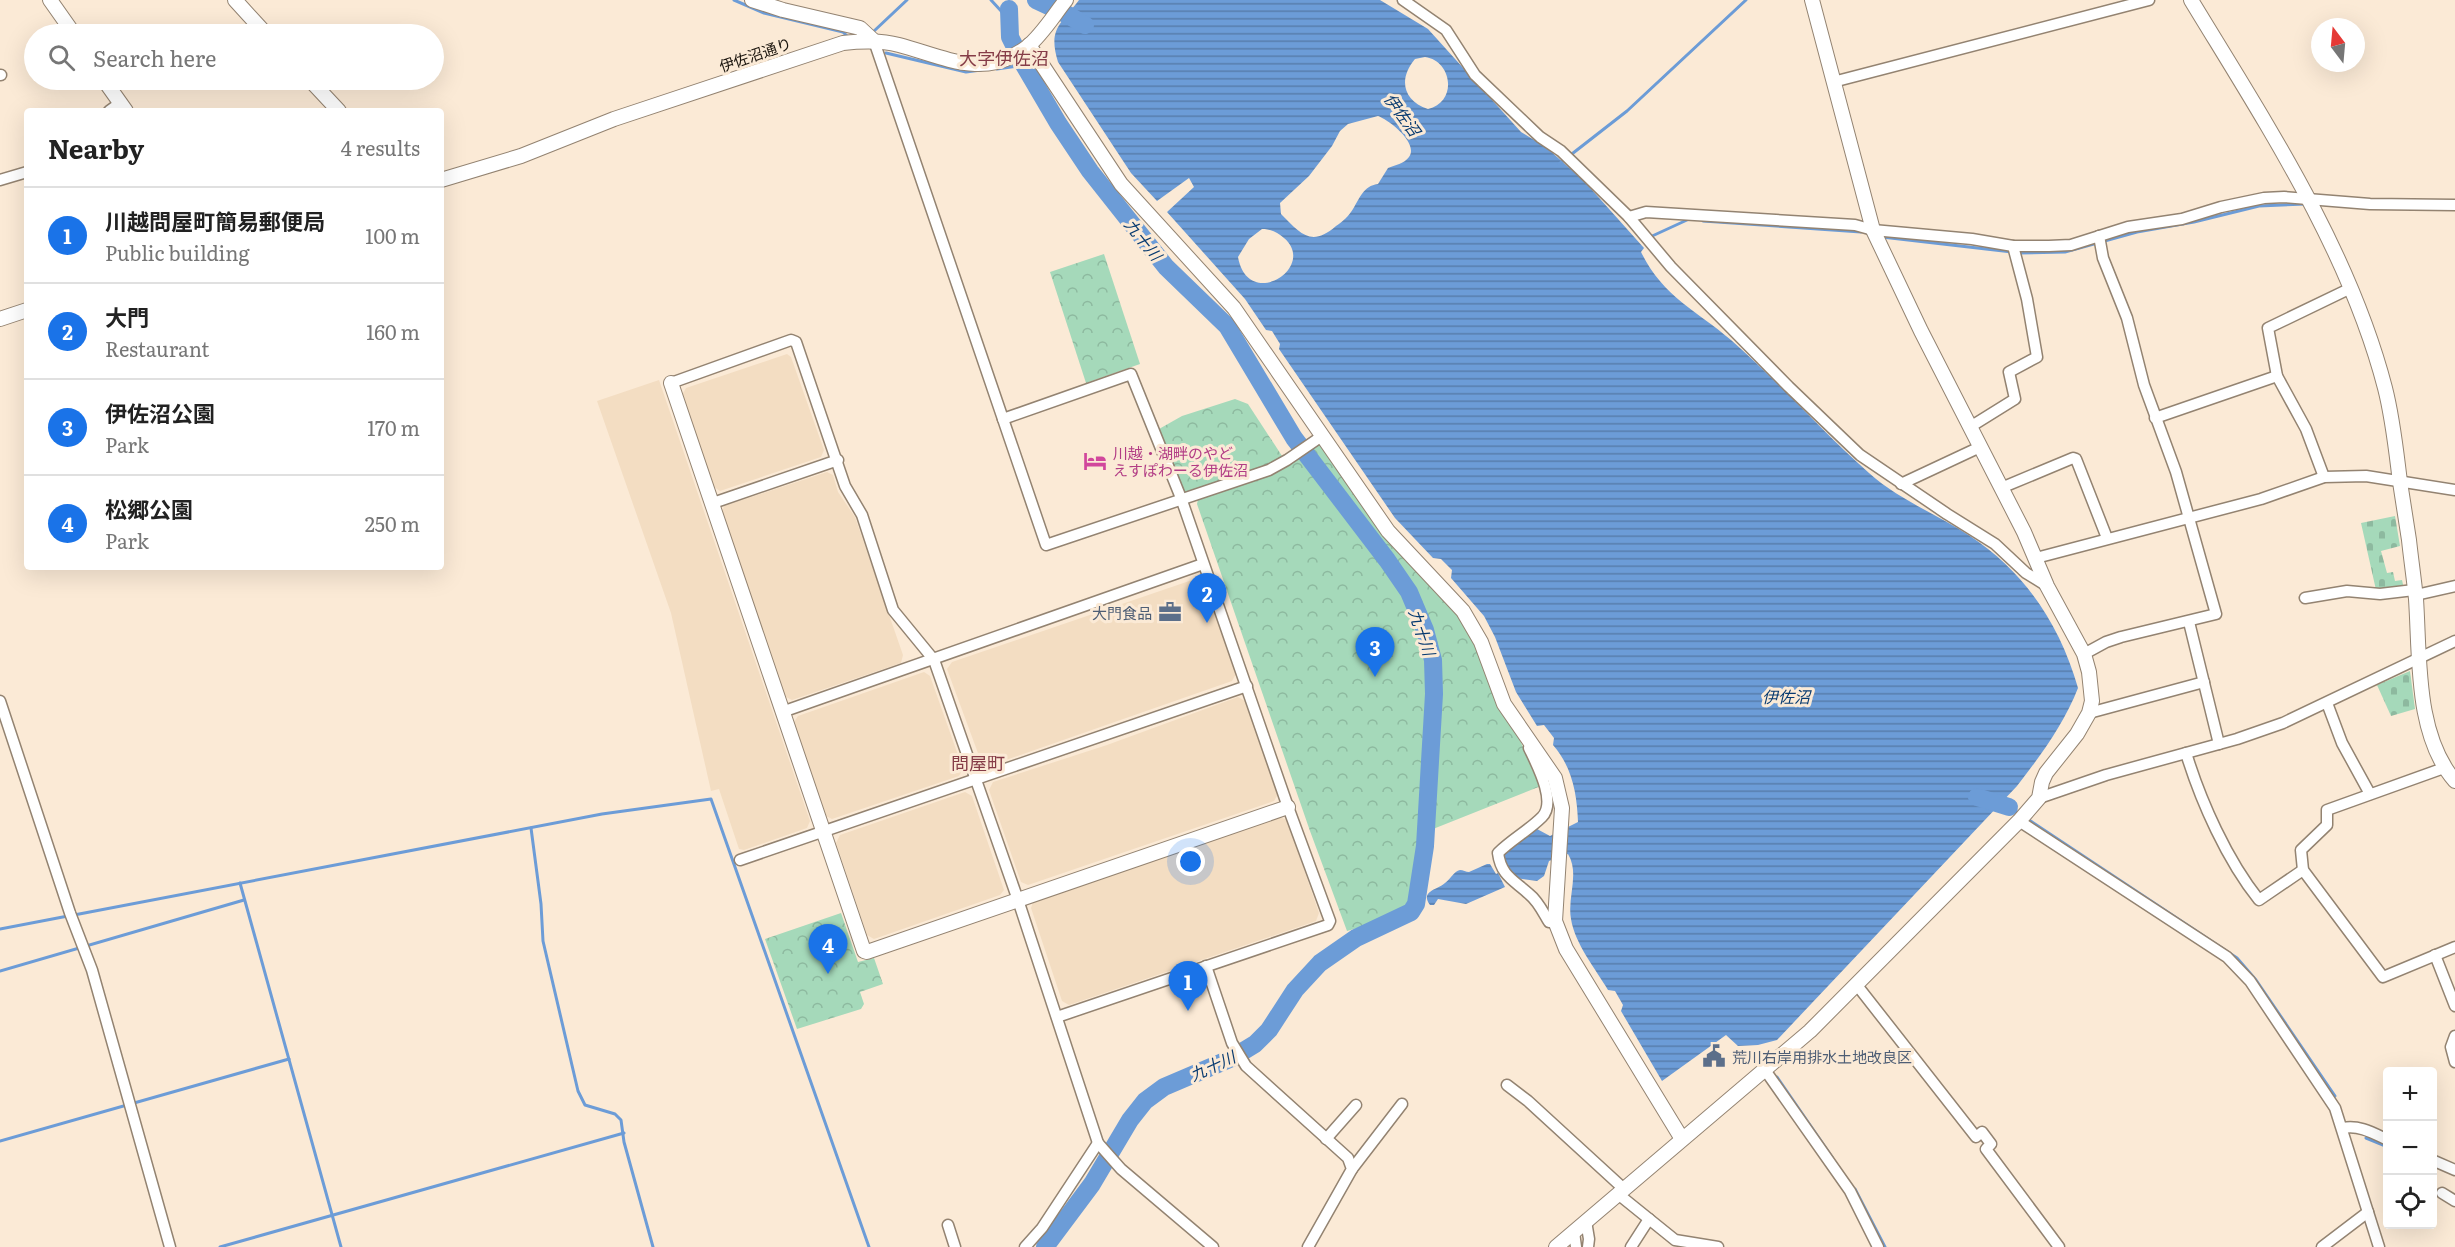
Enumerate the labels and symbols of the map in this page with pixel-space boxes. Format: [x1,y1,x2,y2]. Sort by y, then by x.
north arrow [2311,18,2365,72]
street label: 伊佐沼通り [716,31,794,77]
district label: 大字伊佐沼 [959,44,1049,71]
water label: 伊佐沼 [1379,88,1428,142]
water label: 九十川 [1120,213,1170,267]
place label: 川越・湖畔のやど えすぽわーる伊佐沼 [1113,441,1248,481]
hotel icon: 川越・湖畔のやど えすぽわーる伊佐沼 [1082,448,1108,474]
pin: 2 [1188,574,1226,623]
office icon: 大門食品 [1157,599,1183,625]
place label: 大門食品 [1092,601,1152,624]
water label: 九十川 [1404,605,1443,660]
pin: 3 [1356,628,1394,677]
water label: 伊佐沼 [1762,684,1812,708]
district label: 問屋町 [951,749,1005,776]
your location [1176,847,1205,876]
pin: 4 [808,924,848,974]
pin: 1 [1168,962,1208,1011]
water label: 九十川 [1185,1043,1241,1086]
public building icon: 荒川右岸用排水土地改良区 [1701,1043,1727,1069]
place label: 荒川右岸用排水土地改良区 [1732,1045,1912,1068]

